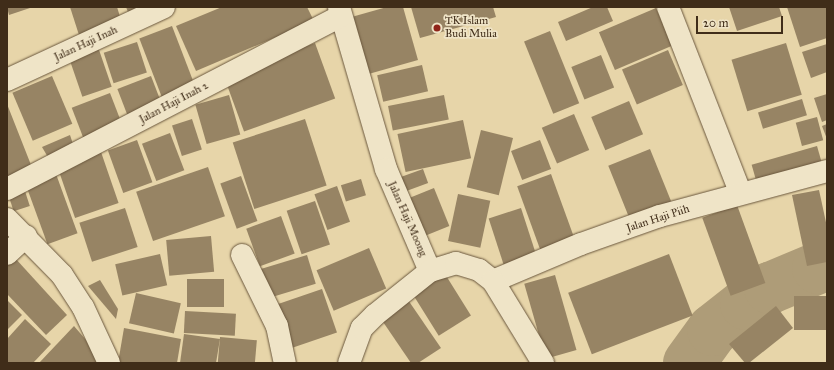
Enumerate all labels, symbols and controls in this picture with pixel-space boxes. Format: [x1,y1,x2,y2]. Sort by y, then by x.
scale bar [698,8,785,34]
place label: TK Islam Budi Mulia [445,15,497,41]
text: 20 m [703,16,729,30]
marker: TK Islam Budi Mulia [432,23,442,33]
street label: Jalan Haji Inah [52,24,120,64]
street label: Jalan Haji Inah 2 [137,79,211,127]
street label: Jalan Haji Moong [385,180,429,258]
street label: Jalan Haji Piih [625,203,691,235]

